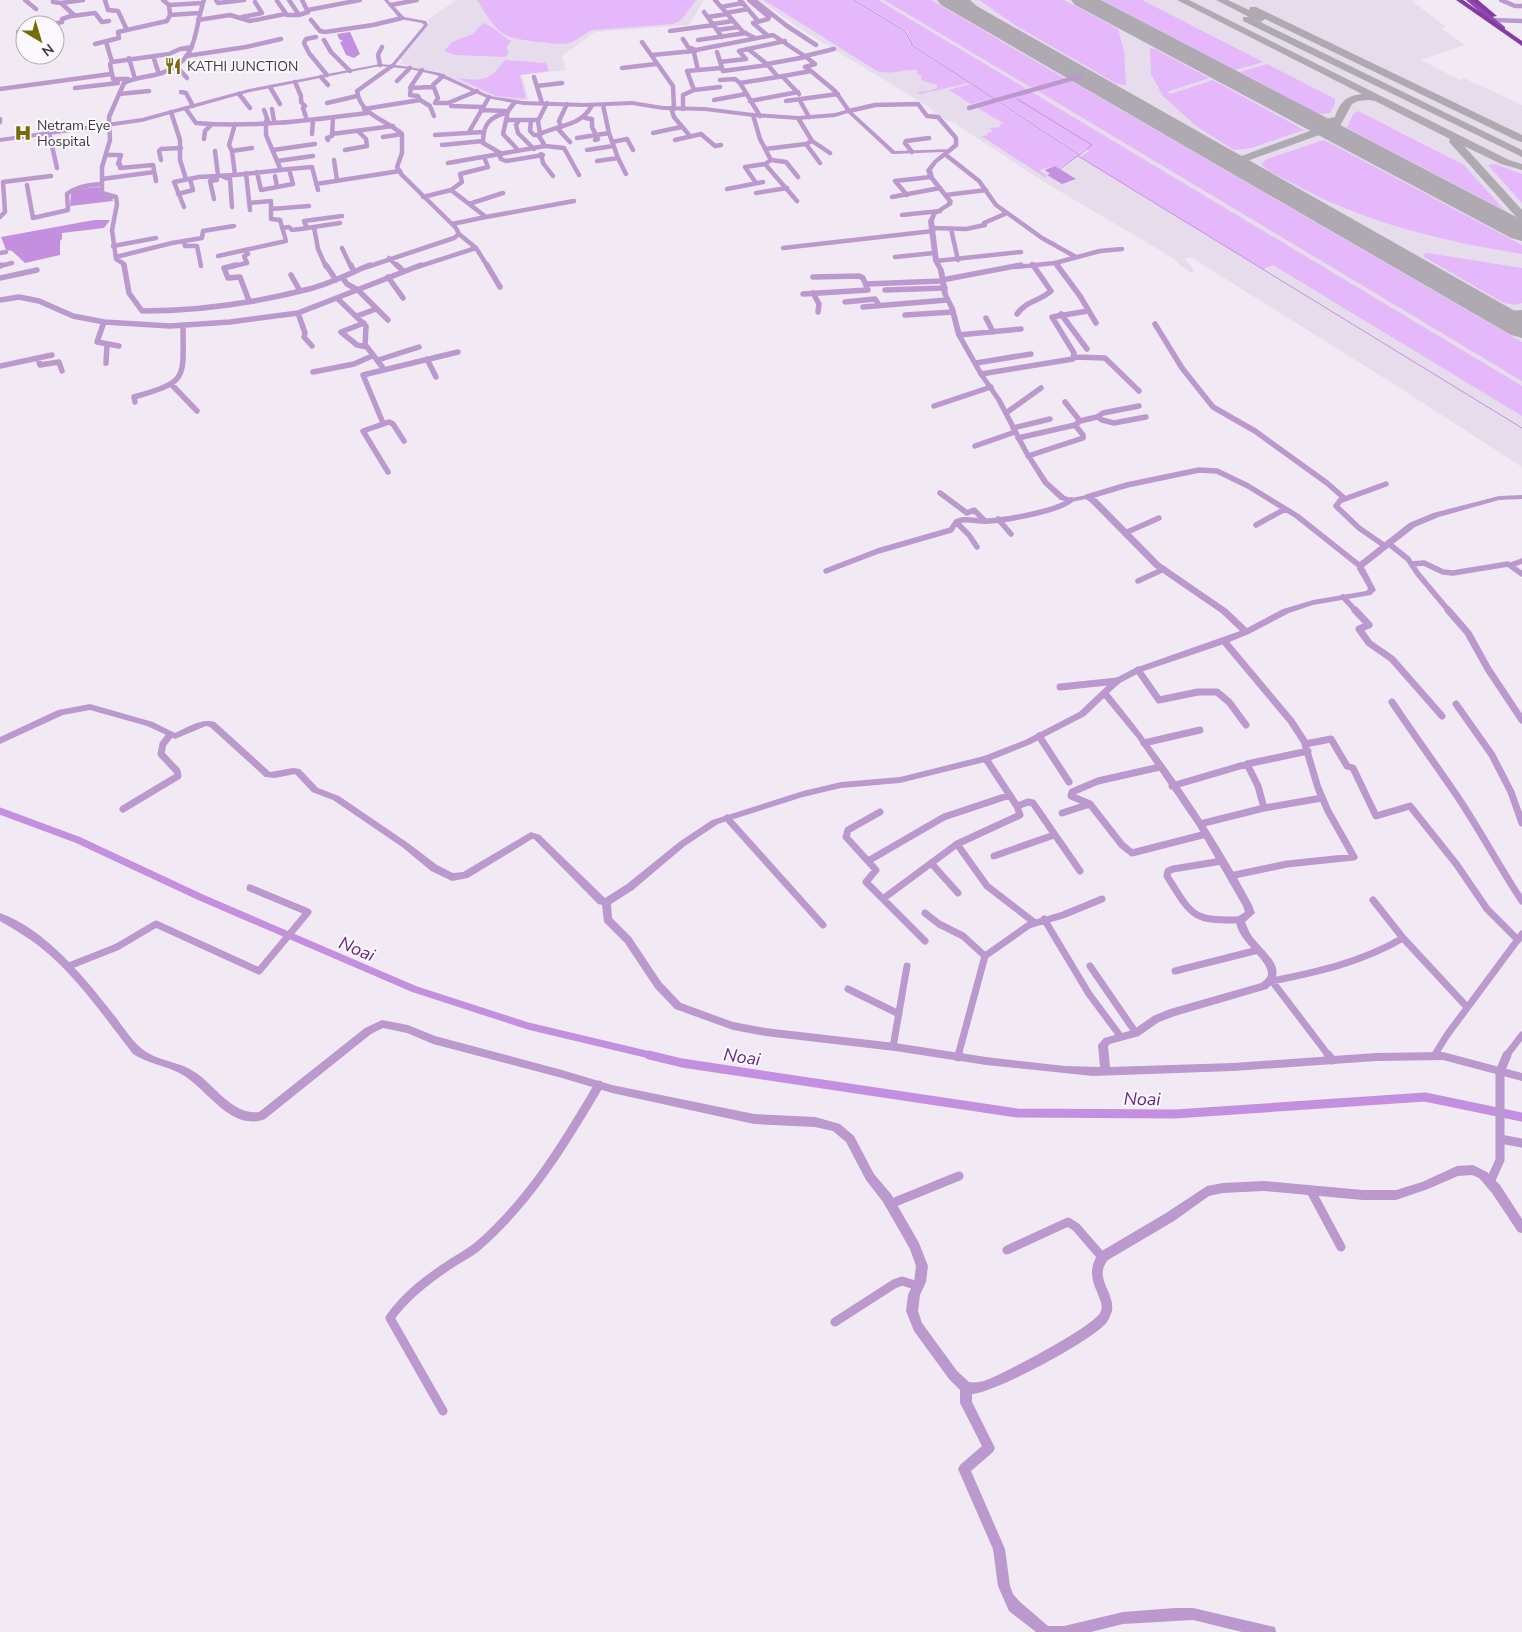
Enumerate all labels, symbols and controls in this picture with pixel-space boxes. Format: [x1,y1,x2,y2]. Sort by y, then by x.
north arrow [15,15,65,65]
text: N [38,39,58,61]
restaurant icon: KATHI JUNCTION [163,56,183,76]
place label: KATHI JUNCTION [187,57,298,76]
place label: Netram Eye Hospital [37,116,110,151]
hospital icon: Netram Eye Hospital [13,123,33,143]
water label: Noai [335,931,379,968]
water label: Noai [722,1043,763,1072]
water label: Noai [1123,1087,1162,1111]

